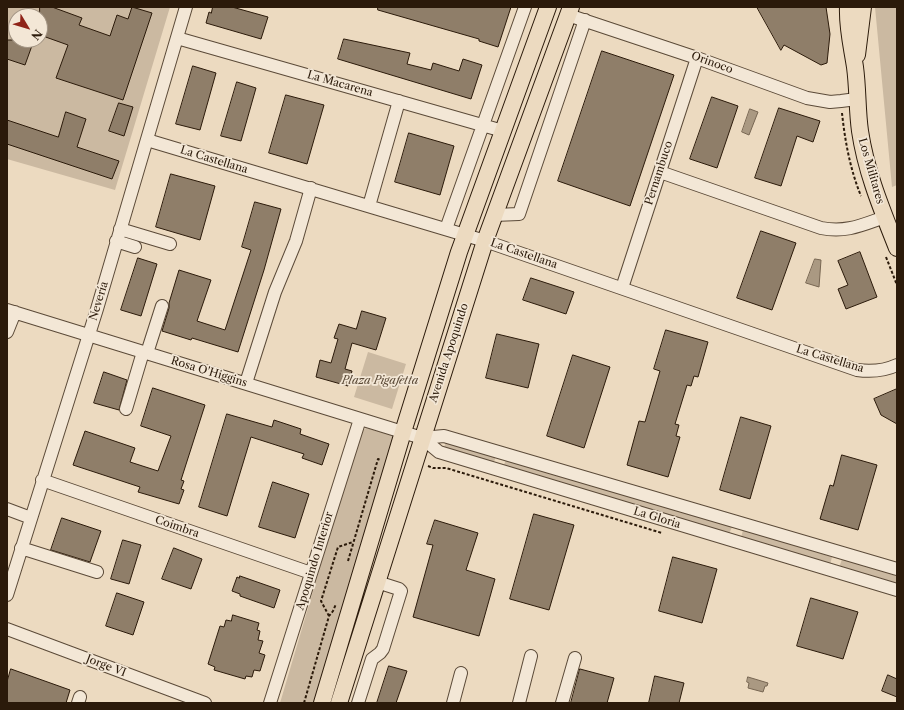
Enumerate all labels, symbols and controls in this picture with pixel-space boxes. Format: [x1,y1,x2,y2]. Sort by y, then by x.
north arrow [8,8,48,48]
text: N [28,27,45,43]
street label: Orinoco [689,49,735,77]
street label: La Macarena [306,68,374,100]
street label: Los Militares [855,137,887,205]
street label: Pernambuco [642,139,676,207]
street label: La Castellana [179,143,249,177]
street label: La Castellana [489,236,559,272]
street label: Nevería [87,280,111,322]
street label: Avenida Apoquindo [427,302,471,404]
street label: La Castellana [795,342,865,376]
street label: Rosa O'Higgins [169,354,249,390]
park label: Plaza Pigafetta [342,374,418,388]
street label: La Gloria [632,505,682,531]
street label: Apoquindo Interior [294,510,336,612]
street label: Coimbra [153,513,201,541]
street label: Jorge VI [84,652,128,680]

